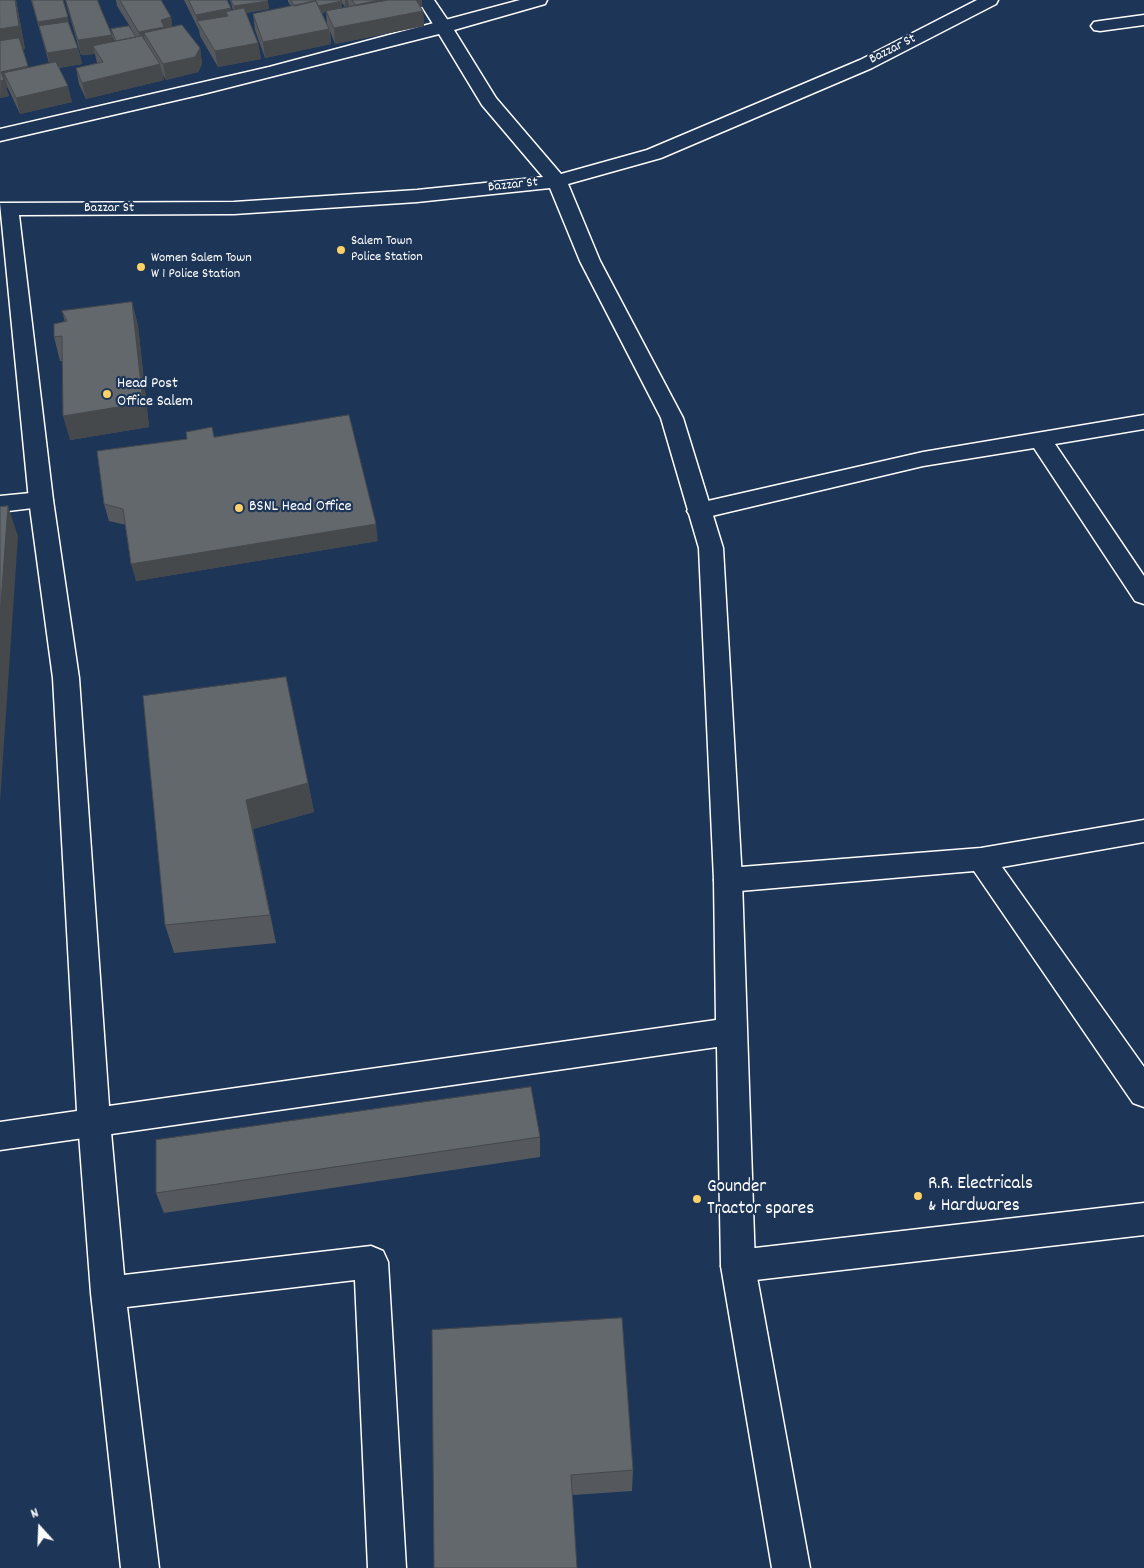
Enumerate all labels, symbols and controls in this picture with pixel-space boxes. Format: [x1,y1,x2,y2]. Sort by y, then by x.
street label: Bazzar St [867,31,919,69]
street label: Bazzar St [487,175,539,197]
street label: Bazzar St [84,201,134,217]
place label: Salem Town Police Station [351,234,423,266]
marker: Salem Town Police Station [335,244,347,256]
place label: Women Salem Town W 1 Police Station [151,251,252,284]
marker: Women Salem Town W 1 Police Station [135,261,147,273]
place label: Head Post Office Salem [117,375,193,413]
marker: Head Post Office Salem [101,388,113,400]
place label: BSNL Head Office [249,498,352,518]
marker: BSNL Head Office [233,502,245,514]
place label: R.R. Electricals & Hardwares [928,1174,1033,1218]
place label: Gounder Tractor spares [707,1177,814,1221]
marker: R.R. Electricals & Hardwares [912,1190,924,1202]
marker: Gounder Tractor spares [691,1193,703,1205]
north arrow [15,1503,65,1553]
text: N [28,1503,42,1524]

